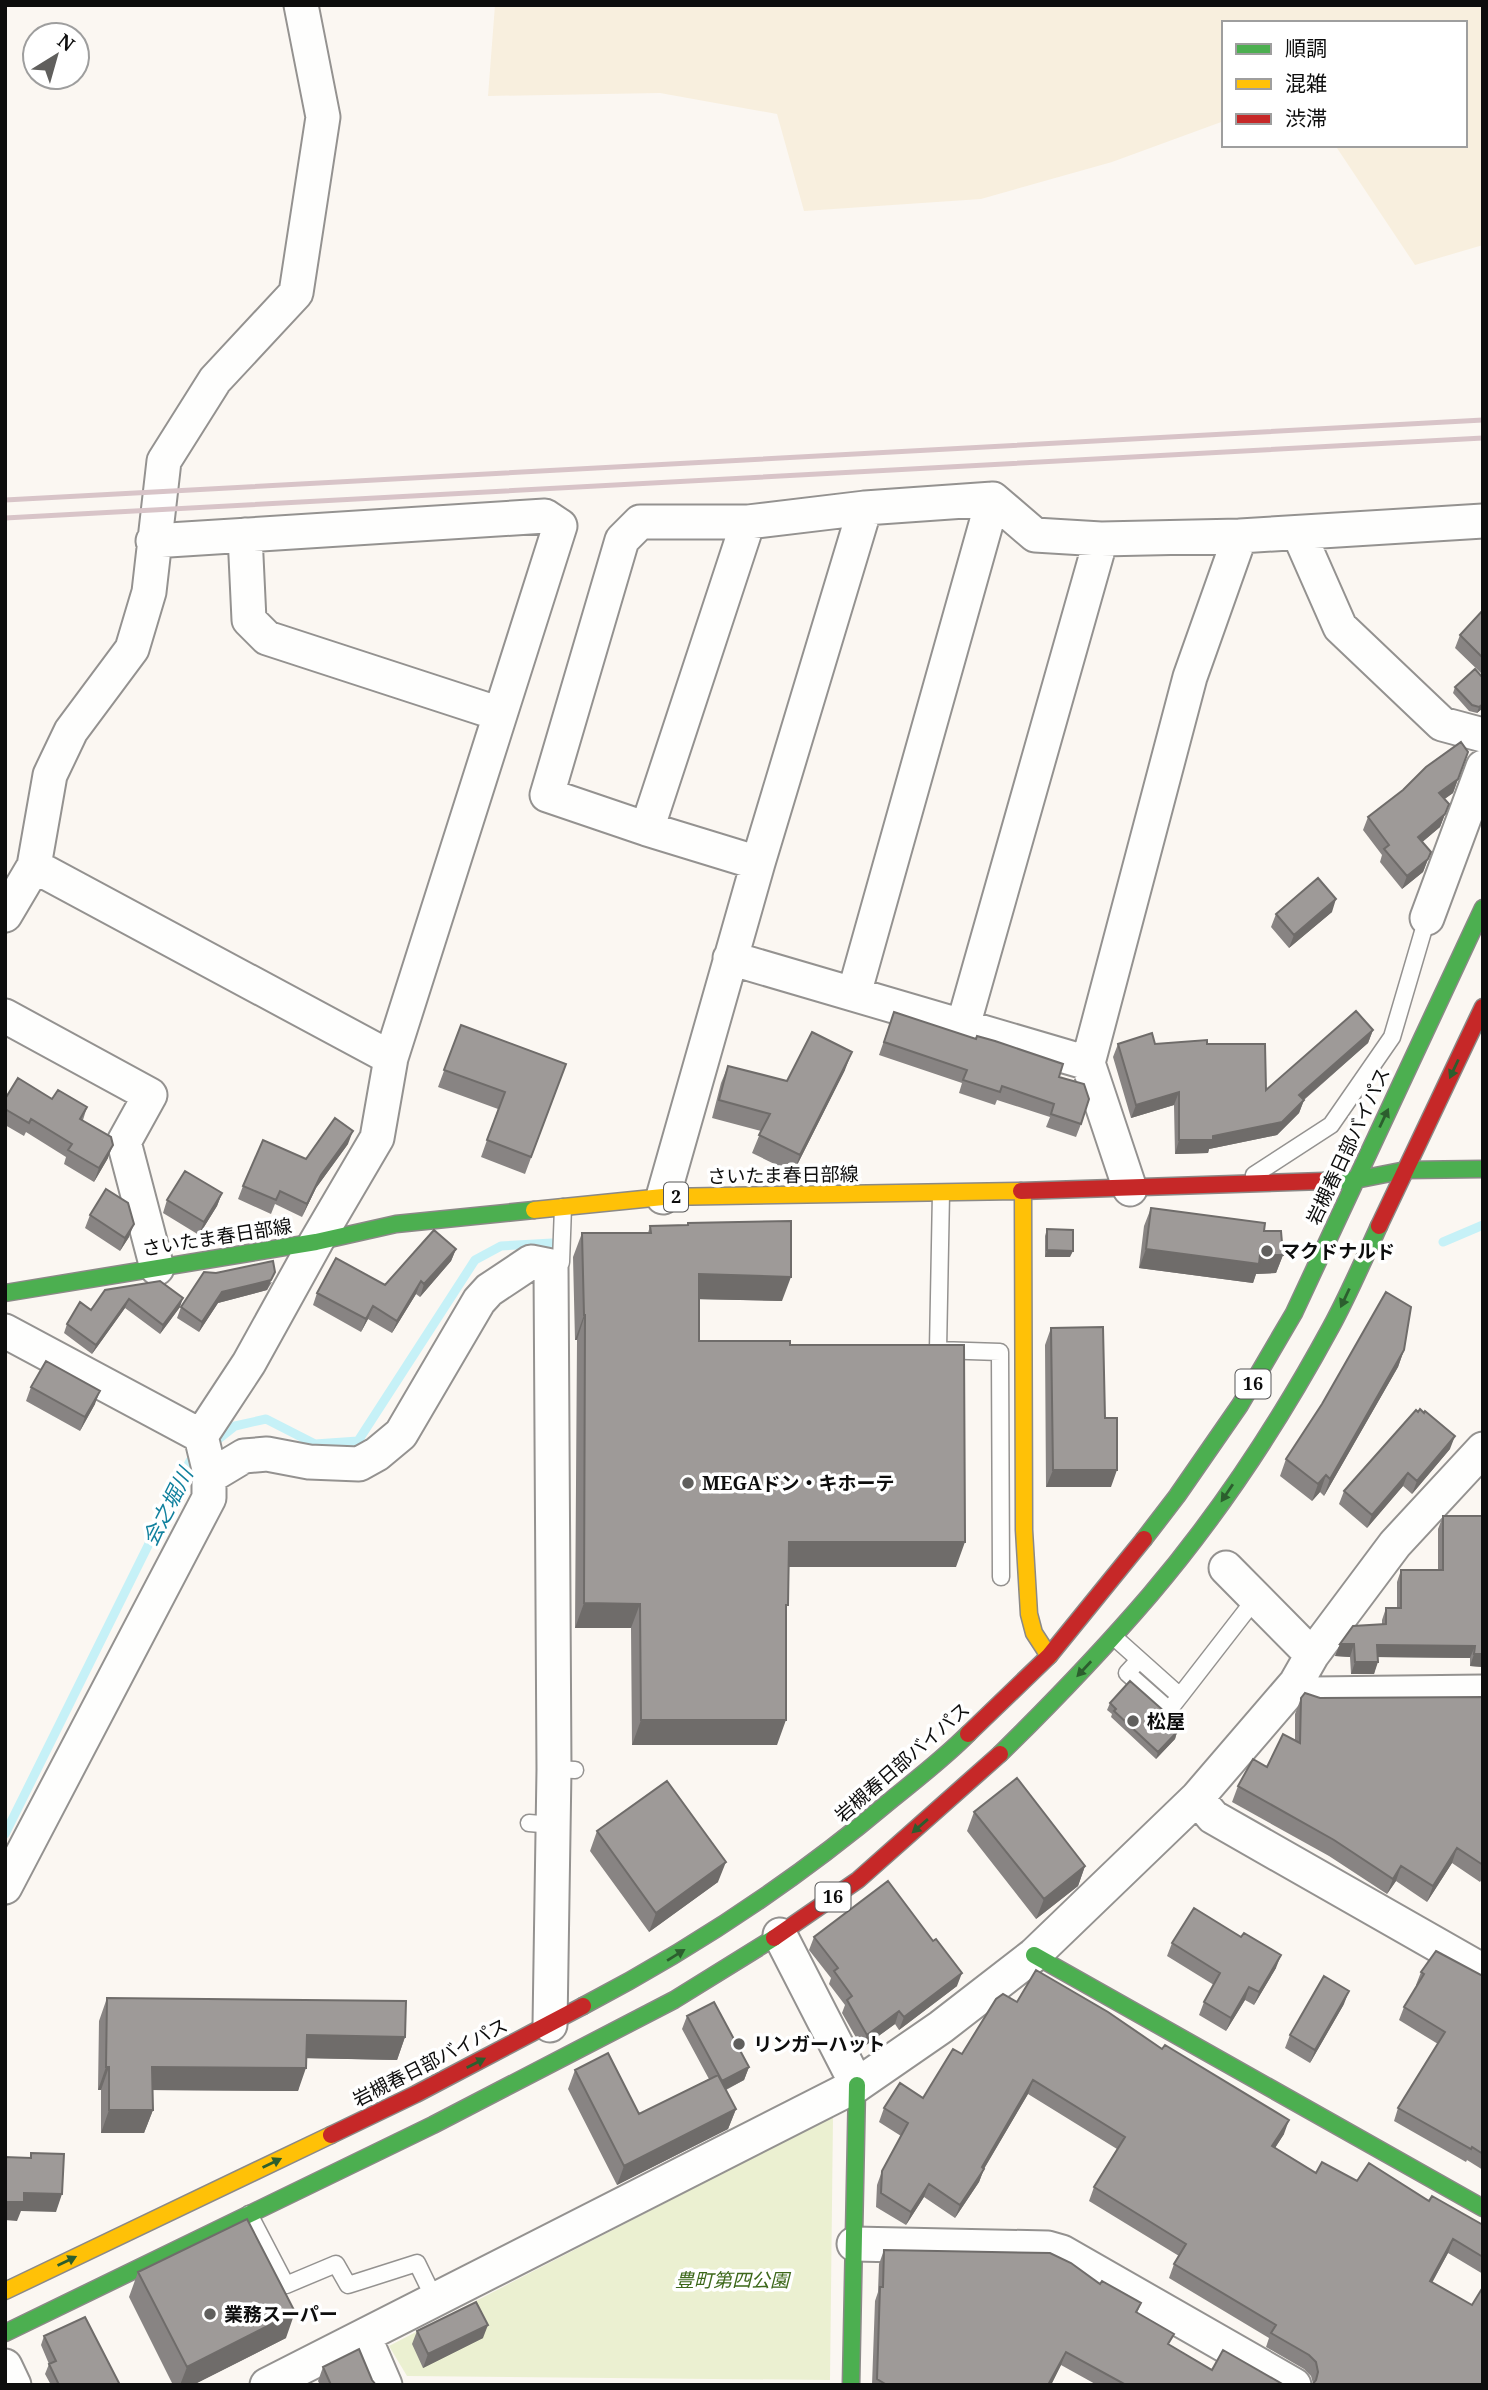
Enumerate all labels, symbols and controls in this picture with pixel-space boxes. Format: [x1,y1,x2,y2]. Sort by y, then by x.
north arrow [21,21,91,91]
legend [1222,21,1467,147]
text: N [52,28,80,57]
text: 順調 [1285,34,1327,62]
text: 混雑 [1285,69,1327,97]
text: 渋滞 [1285,104,1327,132]
one-way arrow [1448,1059,1460,1079]
street label: 岩槻春日部バイパス [1300,1063,1396,1229]
one-way arrow [1378,1108,1390,1128]
street label: さいたま春日部線 [707,1161,859,1189]
road number: 2 [664,1182,688,1212]
street label: さいたま春日部線 [140,1212,294,1262]
place label: マクドナルド [1281,1238,1395,1264]
marker: マクドナルド [1259,1243,1275,1259]
one-way arrow [1340,1288,1351,1308]
road number: 16 [1236,1370,1270,1399]
water label: 会之堀川 [136,1461,200,1550]
place label: MEGAドン・キホーテ [702,1470,894,1496]
marker: MEGAドン・キホーテ [680,1475,696,1491]
one-way arrow [1221,1483,1234,1503]
one-way arrow [1077,1660,1093,1677]
street label: 岩槻春日部バイパス [829,1696,975,1828]
place label: 松屋 [1147,1708,1185,1734]
marker: 松屋 [1125,1713,1141,1729]
one-way arrow [911,1818,929,1834]
road number: 16 [816,1882,850,1912]
one-way arrow [667,1948,686,1961]
street label: 岩槻春日部バイパス [348,2012,512,2112]
place label: リンガーハット [753,2031,886,2057]
marker: リンガーハット [731,2036,747,2052]
one-way arrow [466,2058,486,2069]
one-way arrow [262,2157,282,2169]
one-way arrow [57,2256,77,2267]
park label: 豊町第四公園 [675,2267,792,2293]
place label: 業務スーパー [224,2301,338,2327]
marker: 業務スーパー [202,2306,218,2322]

